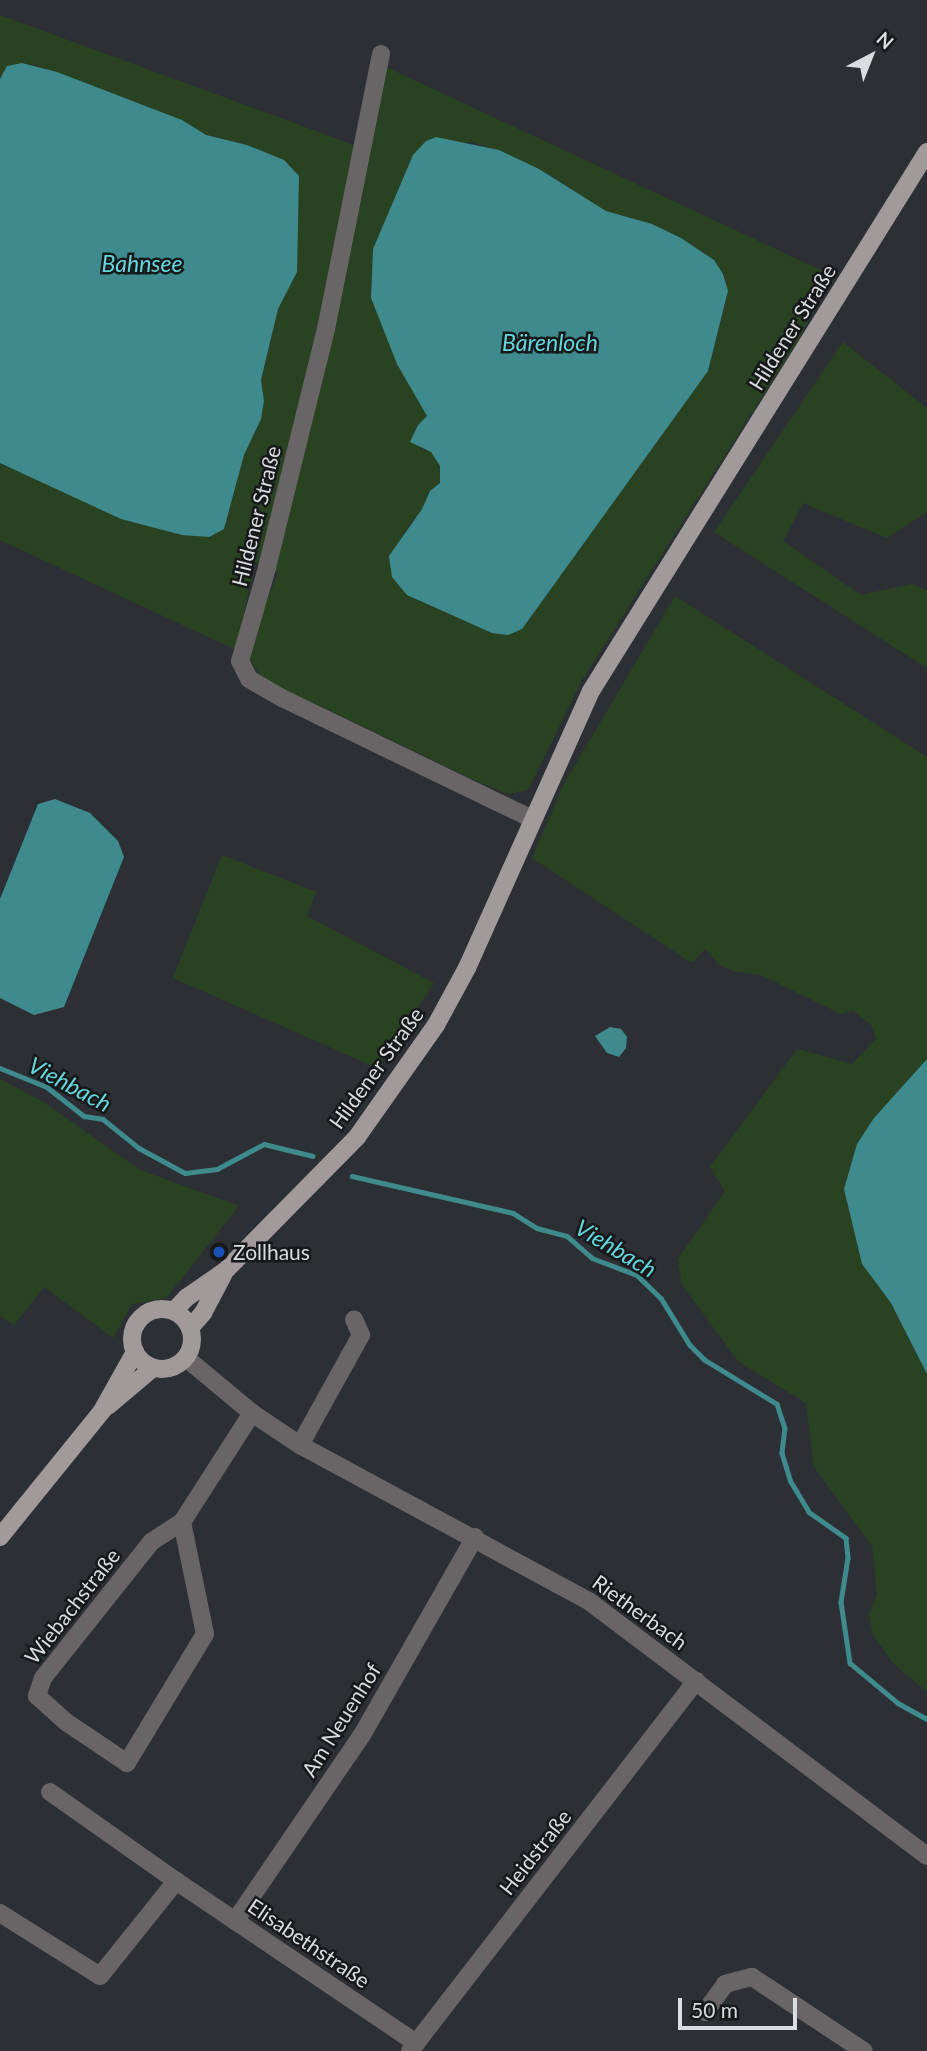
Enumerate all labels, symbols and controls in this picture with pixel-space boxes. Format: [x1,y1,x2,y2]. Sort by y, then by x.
north arrow [836,21,906,91]
text: N [872,27,899,53]
water label: Bahnsee [102,249,182,277]
street label: Hildener Straße [743,259,841,395]
water label: Bärenloch [502,328,598,356]
street label: Hildener Straße [226,443,286,589]
street label: Hildener Straße [323,1002,429,1134]
water label: Viehbach [24,1051,116,1117]
water label: Viehbach [571,1213,661,1283]
place label: Zollhaus [233,1239,310,1265]
marker: Zollhaus [211,1244,227,1260]
street label: Wiebachstraße [19,1543,125,1669]
street label: Rietherbach [588,1569,692,1655]
street label: Am Neuenhof [296,1659,386,1781]
street label: Heidstraße [494,1804,576,1900]
street label: Elisabethstraße [243,1893,375,1993]
scale bar [682,1984,801,2028]
text: 50 m [691,1997,738,2022]

